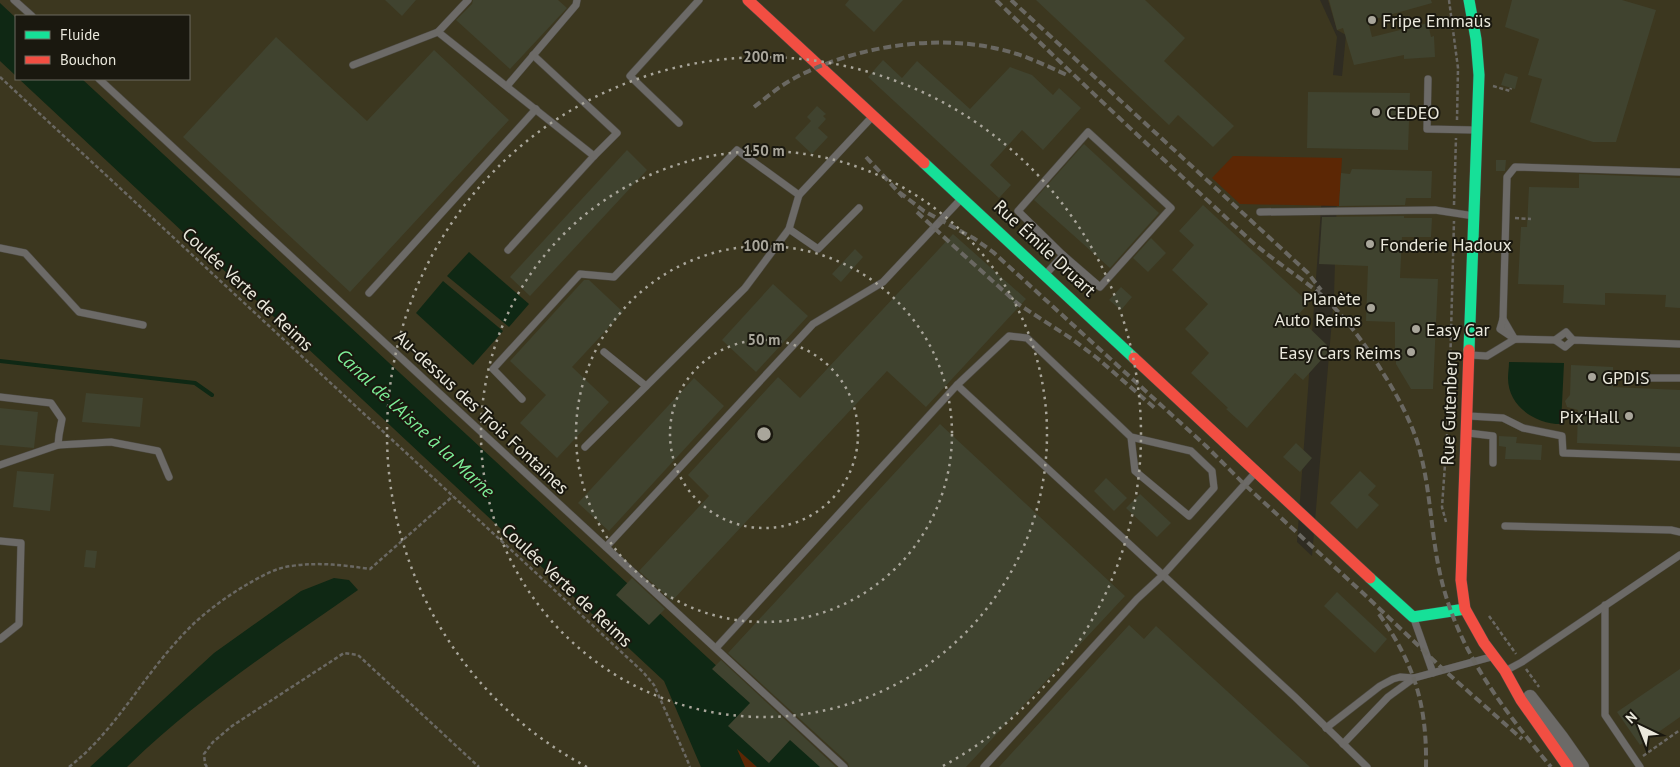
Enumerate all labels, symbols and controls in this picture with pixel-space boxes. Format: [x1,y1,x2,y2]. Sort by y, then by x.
place label: Fripe Emmaüs [1382,9,1491,32]
marker: Fripe Emmaüs [1366,14,1378,26]
legend [15,15,190,80]
text: Fluide [60,25,100,44]
text: 200 m [743,47,785,66]
text: Bouchon [60,50,116,69]
place label: CEDEO [1386,101,1440,124]
marker: CEDEO [1370,106,1382,118]
text: 150 m [743,141,785,160]
street label: Rue Émile Druart [989,195,1101,301]
street label: Coulée Verte de Reims [178,222,318,356]
place label: Fonderie Hadoux [1380,233,1512,256]
text: 100 m [743,236,785,255]
marker: Fonderie Hadoux [1364,238,1376,250]
place label: Planète Auto Reims [1274,287,1361,331]
marker: Planète Auto Reims [1365,302,1377,314]
place label: Easy Car [1426,318,1490,341]
marker: Easy Car [1410,323,1422,335]
street label: Au-dessus des Trois Fontaines [390,325,574,499]
text: 50 m [748,330,780,349]
place label: Easy Cars Reims [1279,341,1401,364]
water label: Canal de l'Aisne à la Marne [332,343,500,503]
marker: Easy Cars Reims [1405,346,1417,358]
street label: Rue Gutenberg [1436,350,1462,466]
place label: GPDIS [1602,366,1650,389]
marker: GPDIS [1586,371,1598,383]
place label: Pix'Hall [1559,405,1620,428]
marker: Pix'Hall [1623,410,1635,422]
centre of rings [755,425,773,443]
street label: Coulée Verte de Reims [497,518,637,652]
north arrow [1615,702,1665,752]
text: N [1622,708,1641,727]

